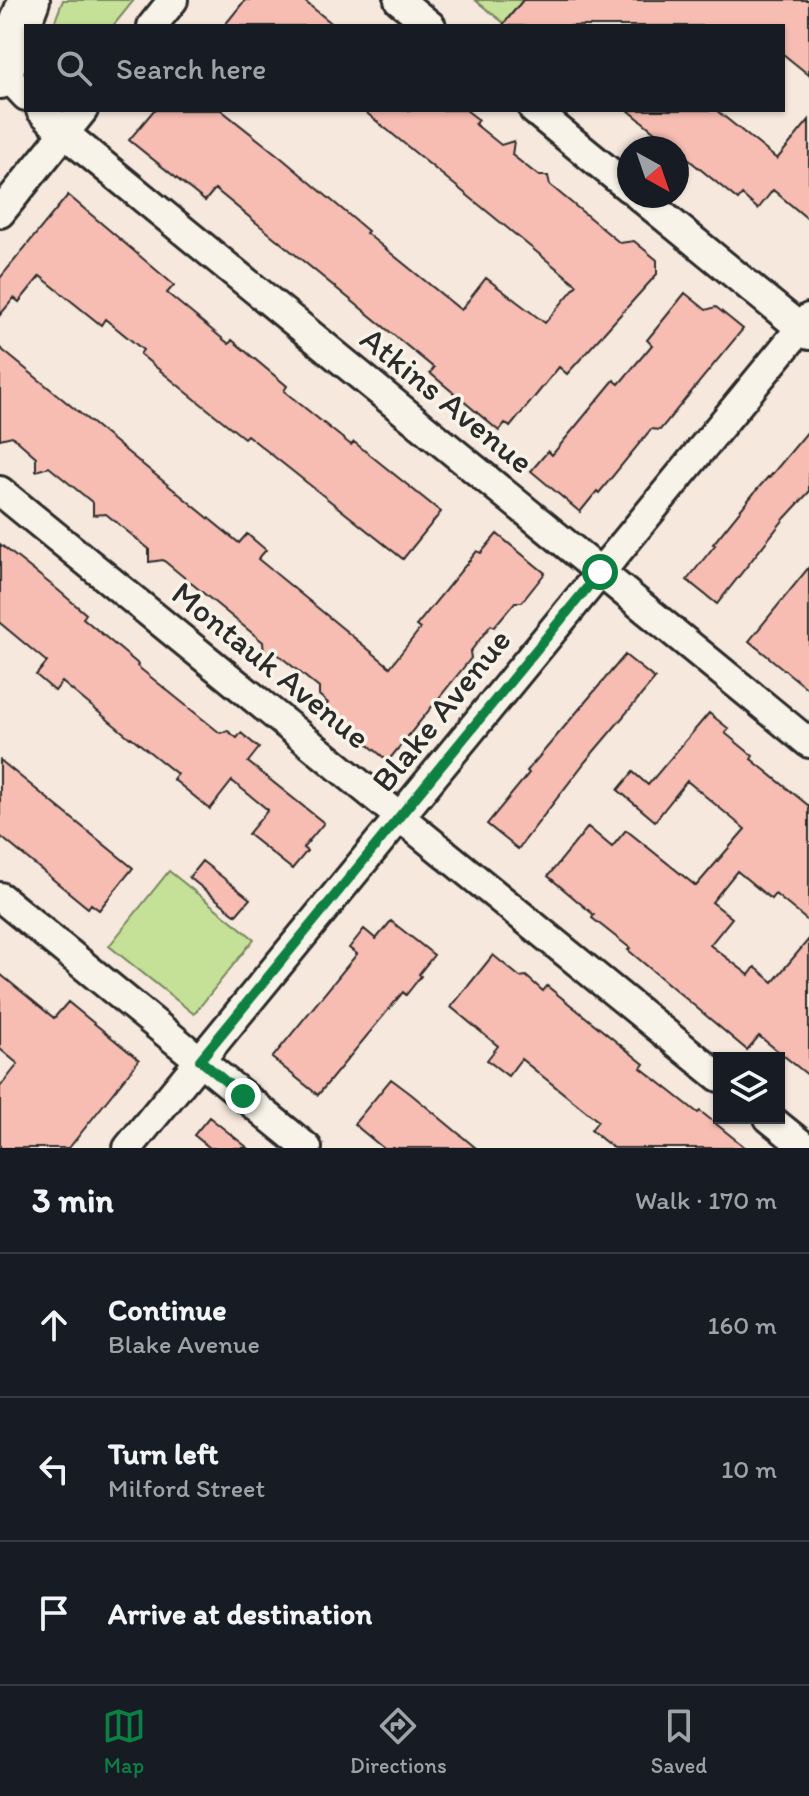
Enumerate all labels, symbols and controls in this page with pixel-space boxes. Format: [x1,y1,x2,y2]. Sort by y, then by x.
search box [24,24,785,112]
icon: search [52,46,96,90]
text: Search here [116,50,266,87]
north arrow [617,136,689,208]
street label: Atkins Avenue [352,318,542,482]
route start [582,554,618,590]
street label: Montauk Avenue [164,573,378,757]
street label: Blake Avenue [363,620,519,800]
map controls [713,1052,785,1124]
button: layers [713,1052,785,1124]
route end [225,1078,261,1114]
text: 3 min [32,1180,114,1221]
text: Walk · 170 m [635,1184,777,1216]
text: Continue [108,1291,227,1328]
icon: ahead [32,1303,76,1347]
text: 160 m [707,1309,777,1341]
text: Blake Avenue [108,1328,260,1360]
text: Turn left [108,1435,219,1472]
icon: left [32,1447,76,1491]
text: 10 m [721,1453,777,1485]
text: Milford Street [108,1472,265,1504]
icon: arrive [32,1591,76,1635]
text: Arrive at destination [108,1595,372,1632]
tab: Map [102,1704,146,1779]
tab: Directions [350,1704,447,1779]
tab: Saved [651,1704,707,1779]

